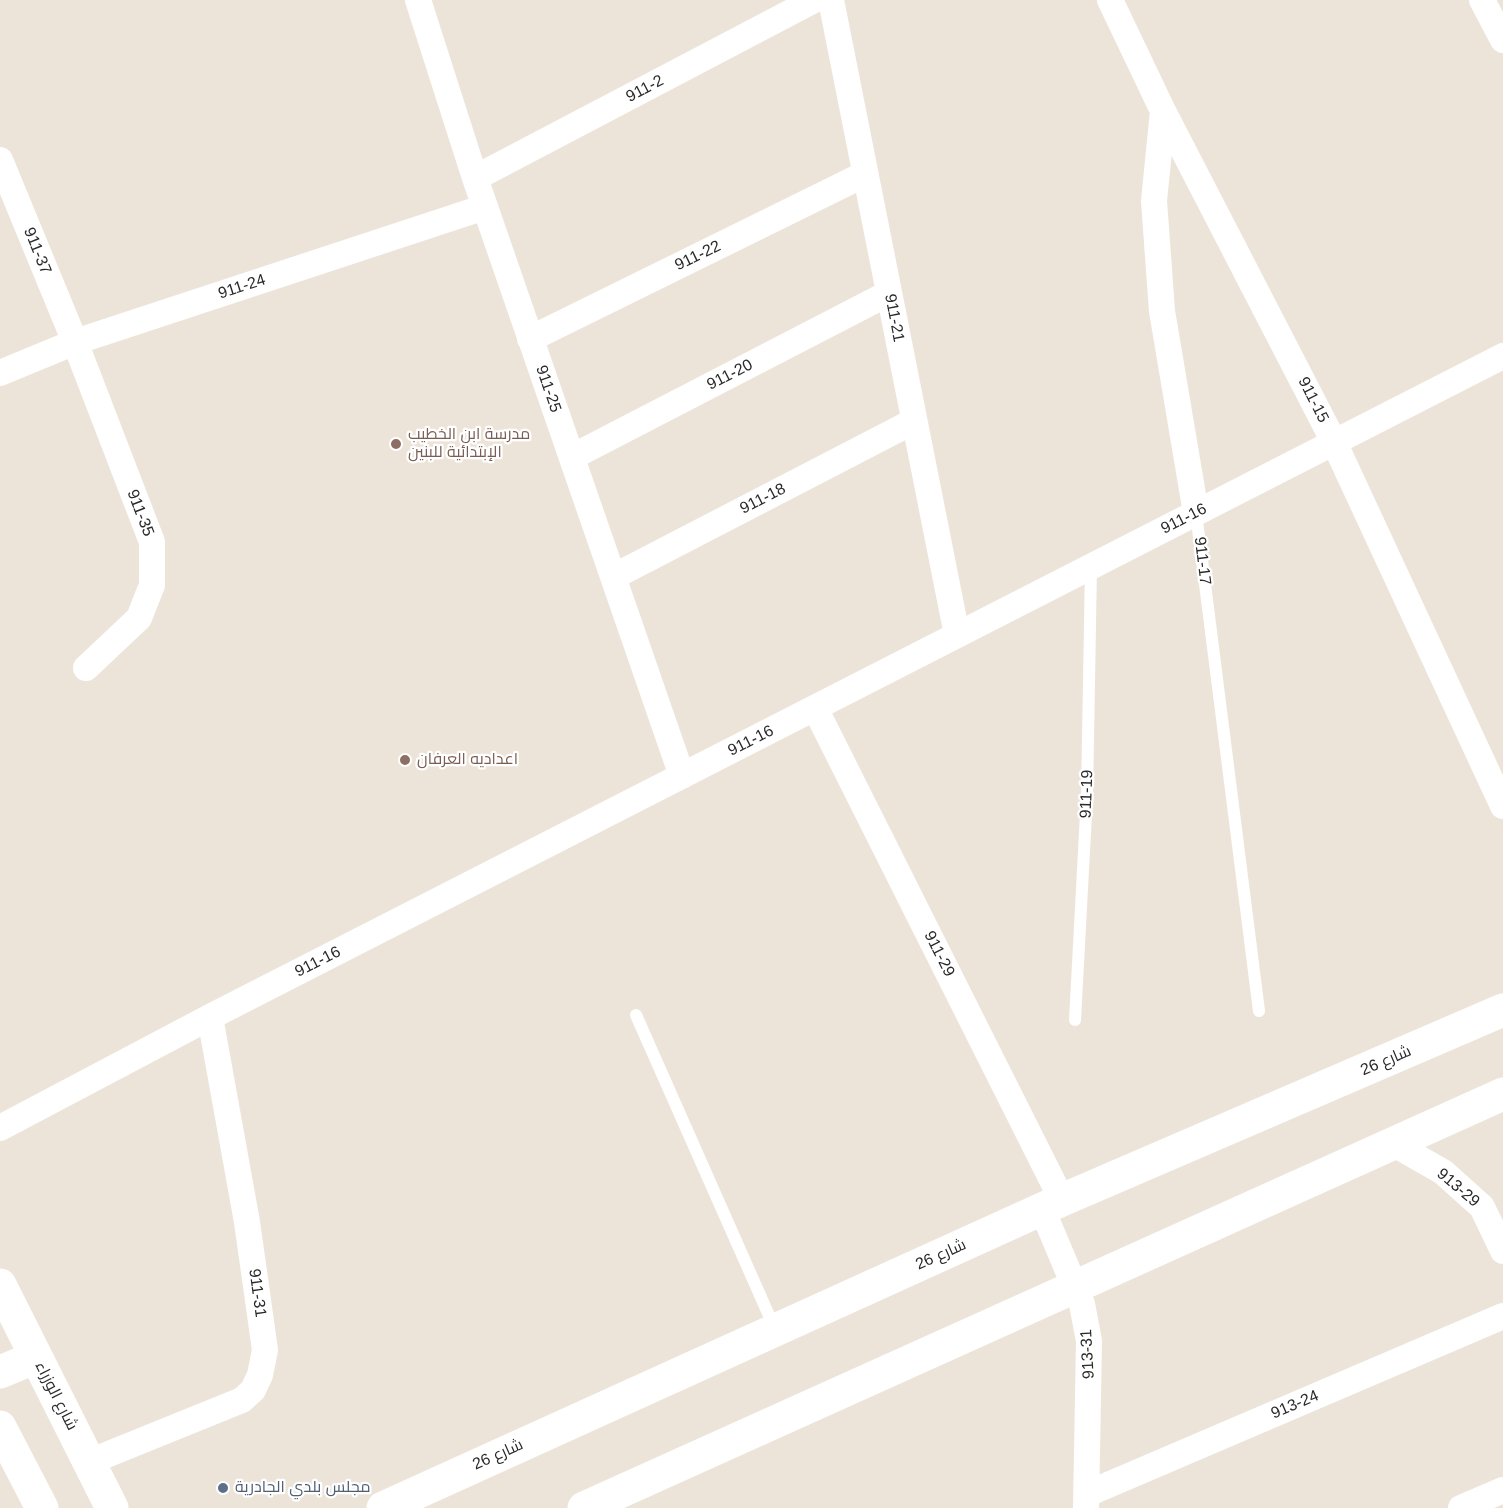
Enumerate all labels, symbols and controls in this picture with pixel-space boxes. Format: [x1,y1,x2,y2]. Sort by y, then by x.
street label: 911-2 [623,71,667,107]
street label: 911-37 [19,225,55,277]
street label: 911-22 [672,237,724,275]
street label: 911-24 [216,270,268,304]
street label: 911-21 [880,292,908,344]
street label: 911-20 [704,355,756,395]
street label: 911-25 [531,363,565,415]
street label: 911-15 [1293,374,1333,426]
place label: مدرسة ابن الخطيب الإبتدائية للبنين [408,425,530,463]
marker: مدرسة ابن الخطيب الإبتدائية للبنين [389,437,403,451]
street label: 911-18 [737,479,789,519]
street label: 911-35 [122,487,158,539]
street label: 911-16 [1158,499,1210,539]
street label: 911-17 [1190,536,1214,586]
street label: 911-16 [725,721,777,761]
place label: اعداديه العرفان [417,750,518,770]
marker: اعداديه العرفان [398,753,412,767]
street label: 911-19 [1077,769,1097,819]
street label: 911-29 [919,928,959,980]
street label: 911-16 [292,942,344,982]
street label: شارع 26 [1358,1042,1414,1080]
street label: 913-29 [1433,1165,1483,1211]
street label: شارع 26 [913,1235,969,1275]
street label: 911-31 [244,1268,270,1318]
street label: 913-31 [1077,1329,1099,1379]
street label: شارع الوزراء [30,1358,82,1434]
street label: 913-24 [1268,1386,1322,1424]
street label: شارع 26 [470,1435,526,1475]
place label: مجلس بلدي الجادرية [235,1478,371,1498]
marker: مجلس بلدي الجادرية [216,1481,230,1495]

